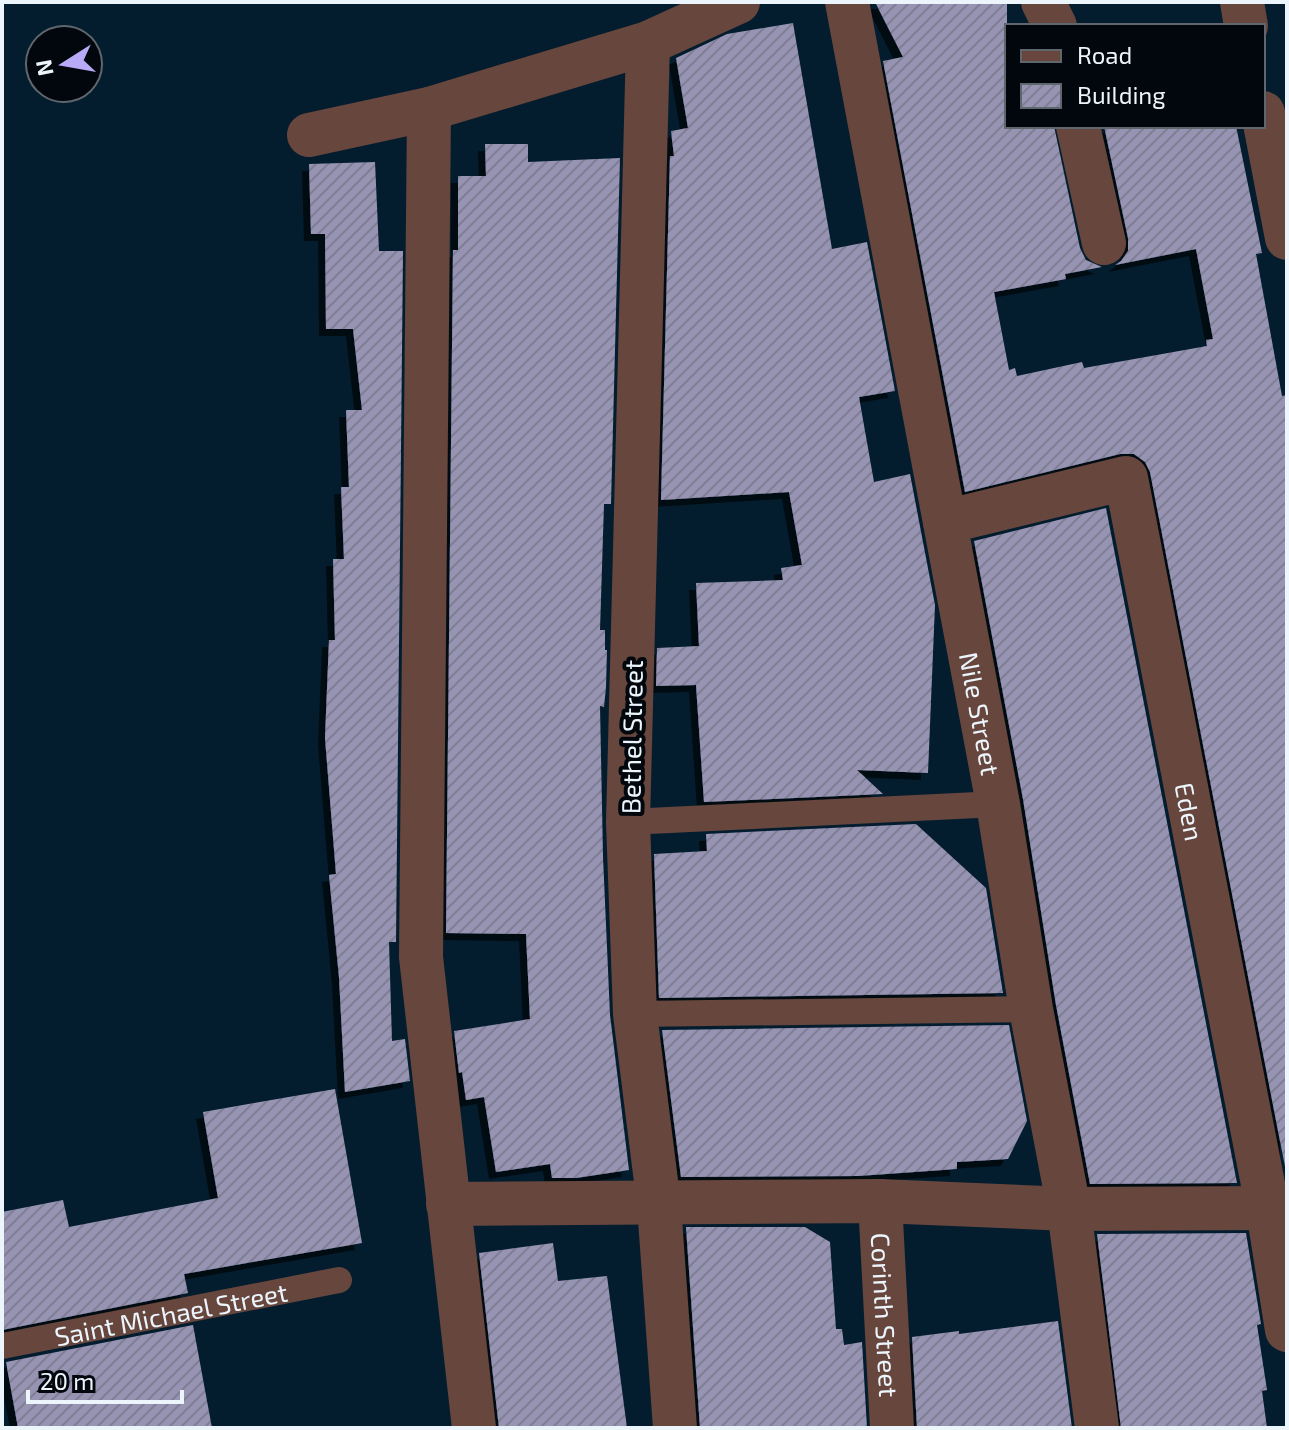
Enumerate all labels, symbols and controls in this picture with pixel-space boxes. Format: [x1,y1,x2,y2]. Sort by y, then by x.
north arrow [24,24,104,104]
legend [1005,24,1265,128]
text: Road [1077,40,1132,69]
text: N [29,58,58,78]
text: Building [1077,80,1166,109]
street label: Nile Street [954,649,1008,778]
street label: Bethel Street [614,660,648,814]
street label: Eden [1170,780,1211,843]
street label: Corinth Street [866,1232,906,1398]
street label: Saint Michael Street [52,1275,290,1351]
scale bar [28,1354,182,1404]
text: 20 m [40,1366,94,1395]

